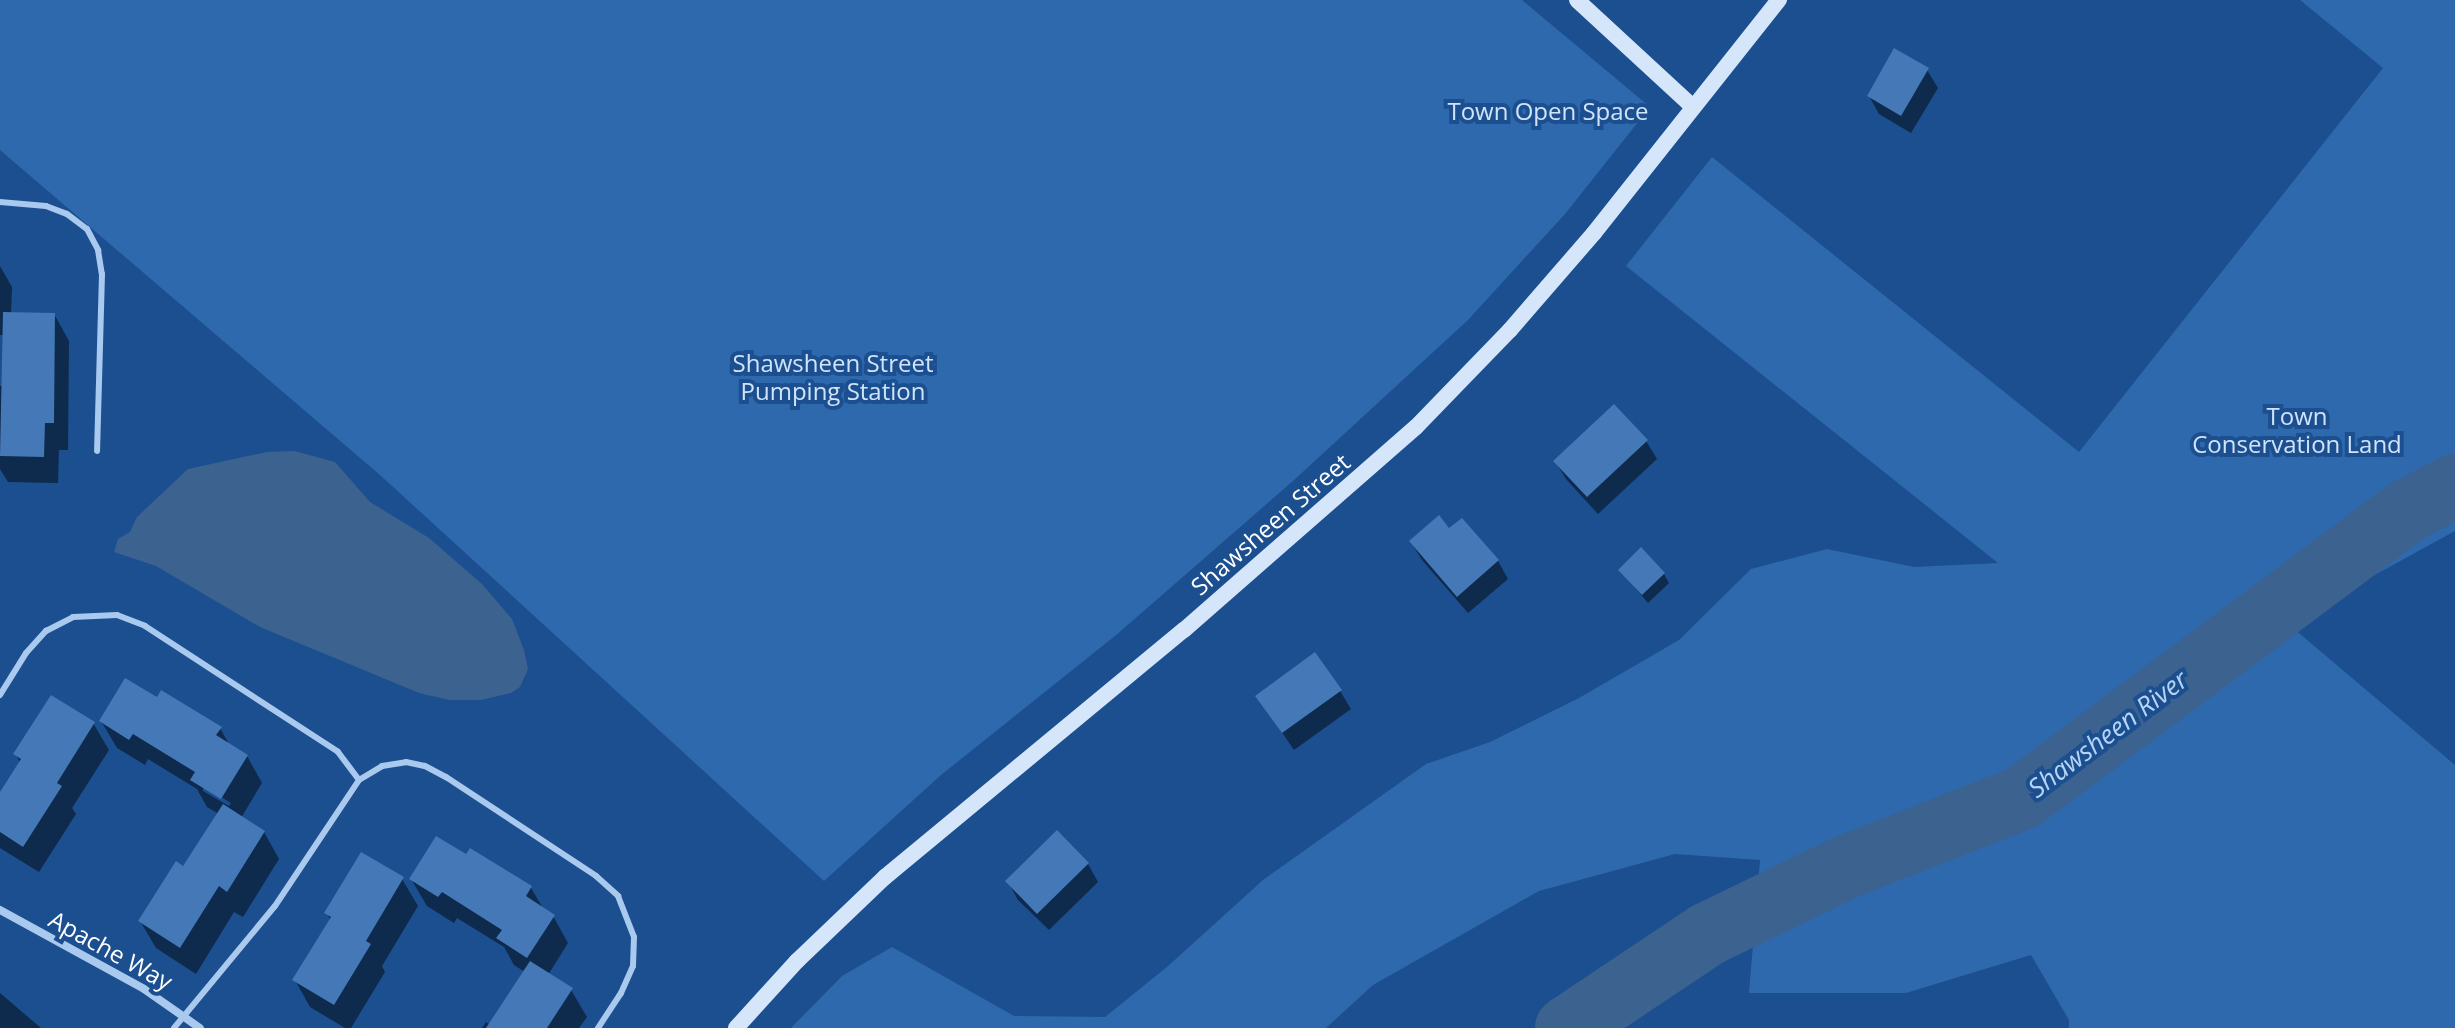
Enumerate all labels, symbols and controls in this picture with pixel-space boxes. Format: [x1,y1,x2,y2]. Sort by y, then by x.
park label: Town Open Space [1447,97,1649,125]
park label: Shawsheen Street Pumping Station [733,349,933,405]
park label: Town Conservation Land [2192,402,2402,458]
street label: Shawsheen Street [1185,447,1355,601]
water label: Shawsheen River [2022,664,2194,804]
street label: Apache Way [44,904,178,996]

